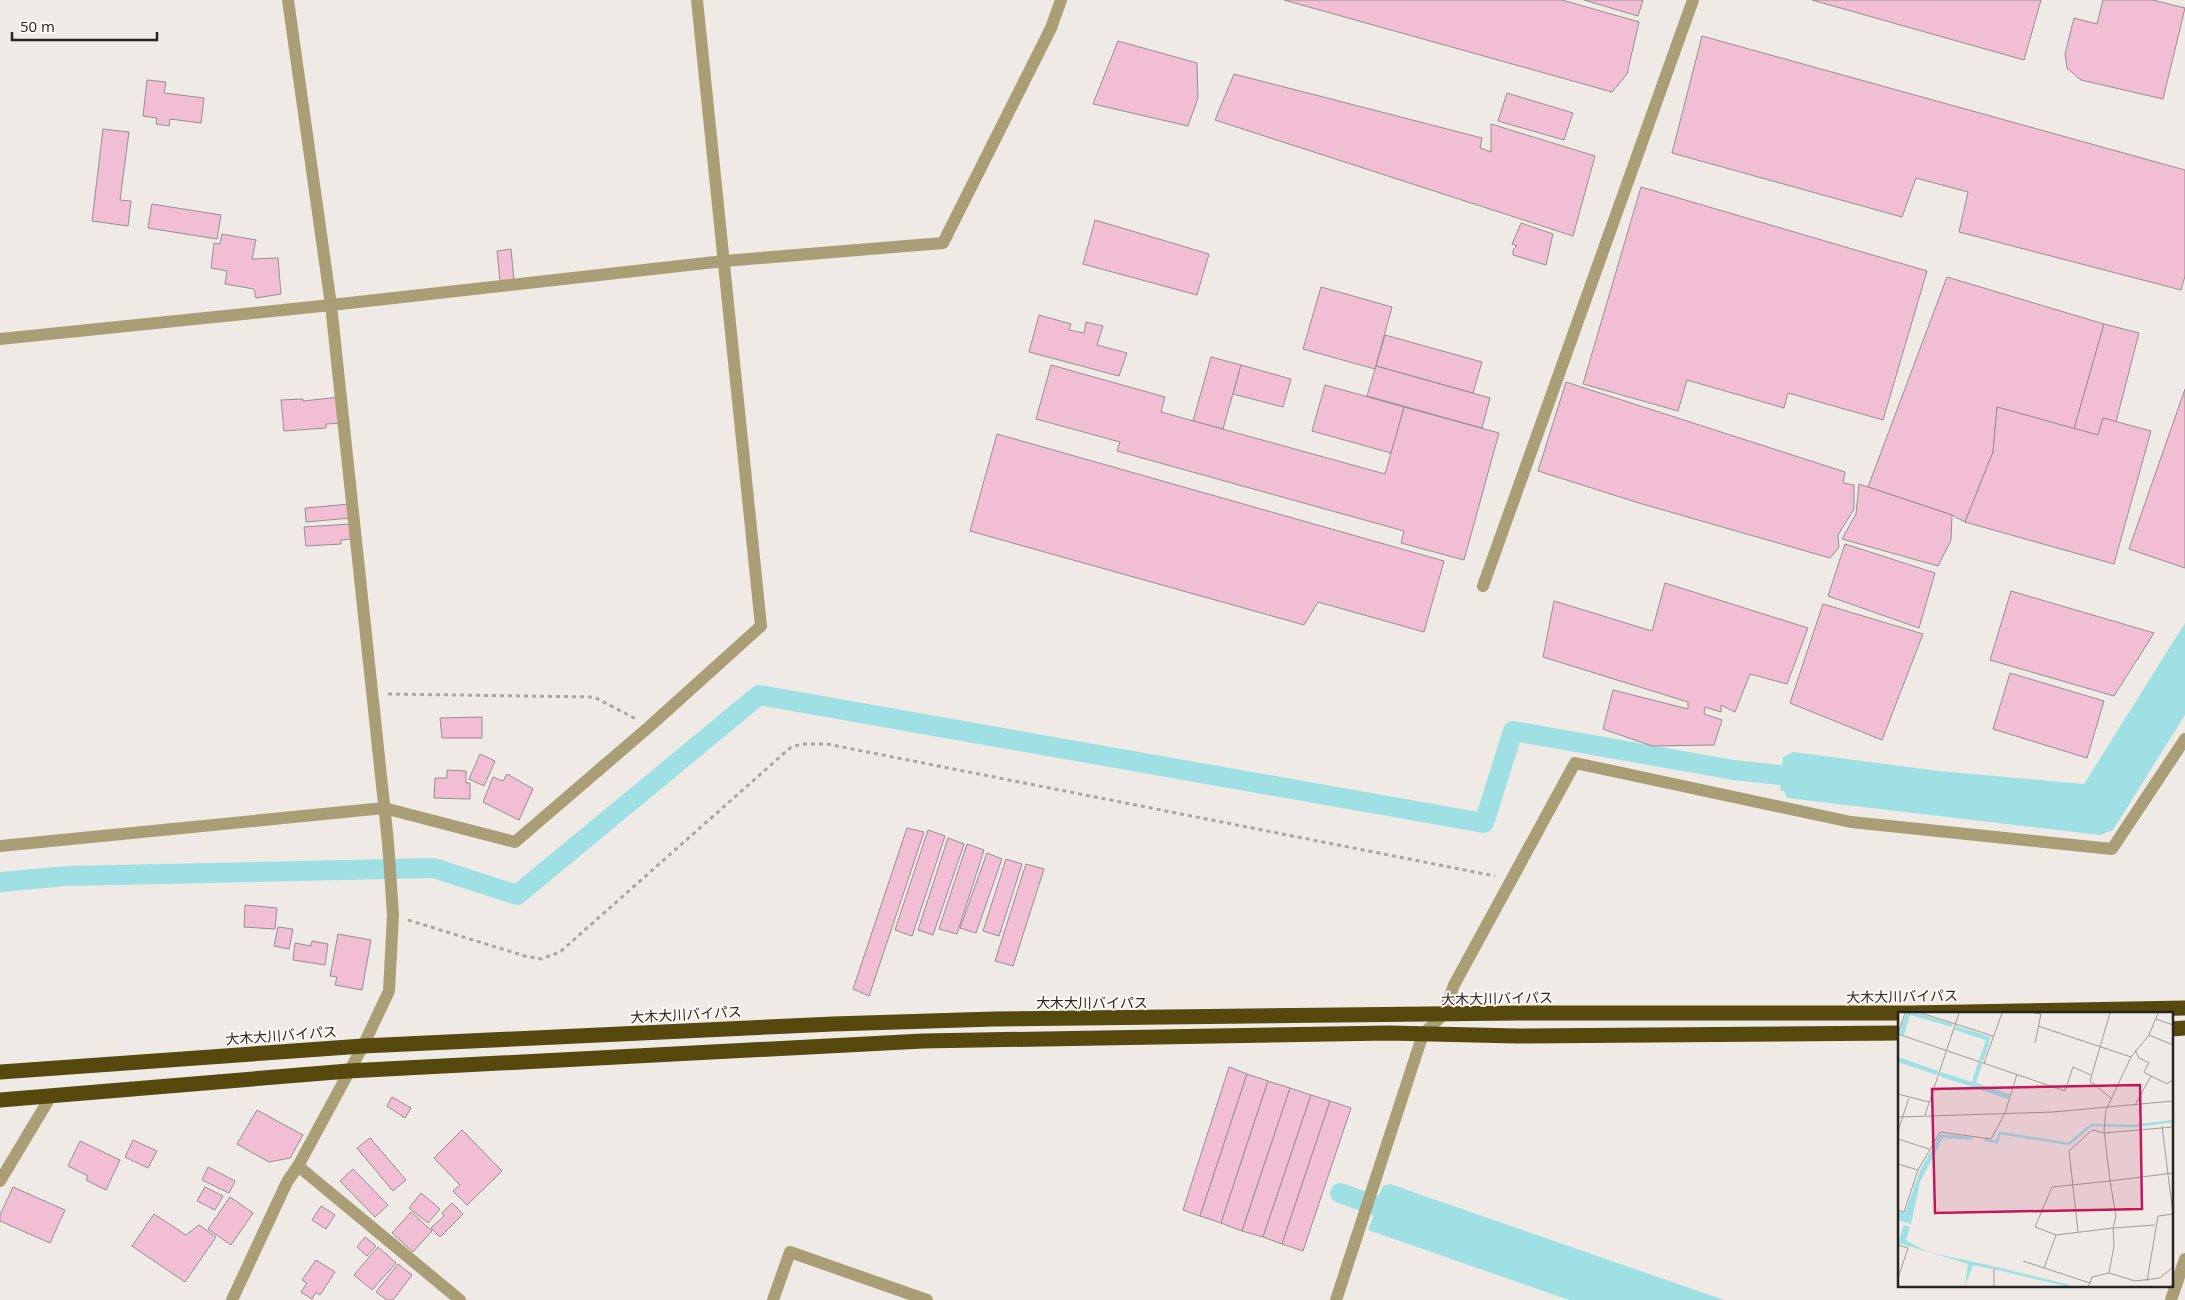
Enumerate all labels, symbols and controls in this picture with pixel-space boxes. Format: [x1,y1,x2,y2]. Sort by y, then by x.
scale bar [12,10,158,42]
text: 50 m [20,16,55,36]
street label: 大木大川バイパス [1846,986,1958,1006]
street label: 大木大川バイパス [1441,988,1553,1008]
street label: 大木大川バイパス [1036,993,1148,1012]
street label: 大木大川バイパス [630,1002,742,1026]
inset map [1898,1012,2172,1288]
street label: 大木大川バイパス [225,1022,337,1048]

